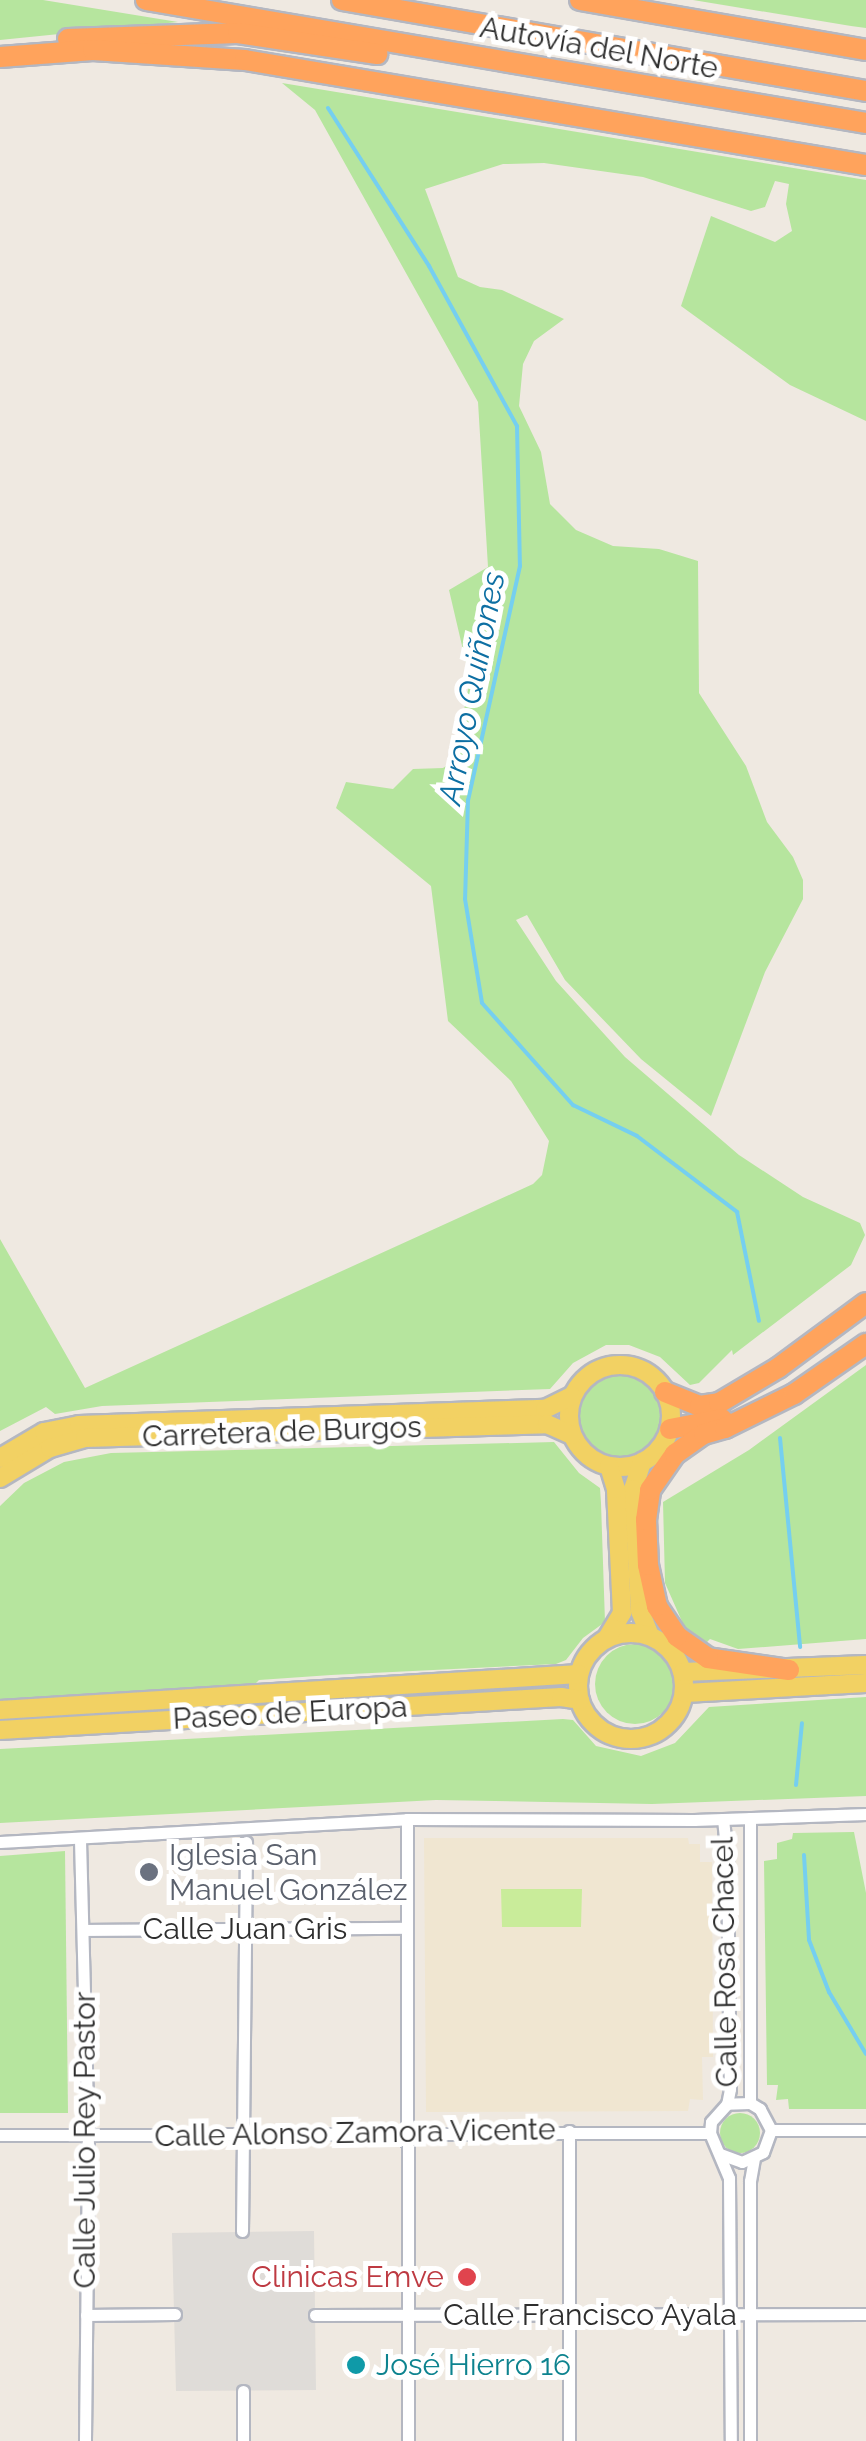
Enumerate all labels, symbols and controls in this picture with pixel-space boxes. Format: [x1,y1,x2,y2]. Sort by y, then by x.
street label: Autovía del Norte [477,9,721,87]
water label: Arroyo Quiñones [431,568,513,808]
street label: Carretera de Burgos [142,1409,422,1455]
street label: Paseo de Europa [172,1689,408,1737]
street label: Calle Rosa Chacel [705,1836,745,2088]
place label: Iglesia San Manuel González [169,1837,408,1908]
marker: Iglesia San Manuel González [138,1861,160,1883]
street label: Calle Juan Gris [142,1911,348,1947]
street label: Calle Julio Rey Pastor [67,1991,103,2289]
street label: Calle Alonso Zamora Vicente [153,2111,557,2155]
place label: Clinicas Emve [251,2259,444,2295]
marker: Clinicas Emve [454,2264,480,2290]
street label: Calle Francisco Ayala [443,2297,737,2333]
place label: José Hierro 16 [376,2347,571,2383]
marker: José Hierro 16 [345,2354,367,2376]

